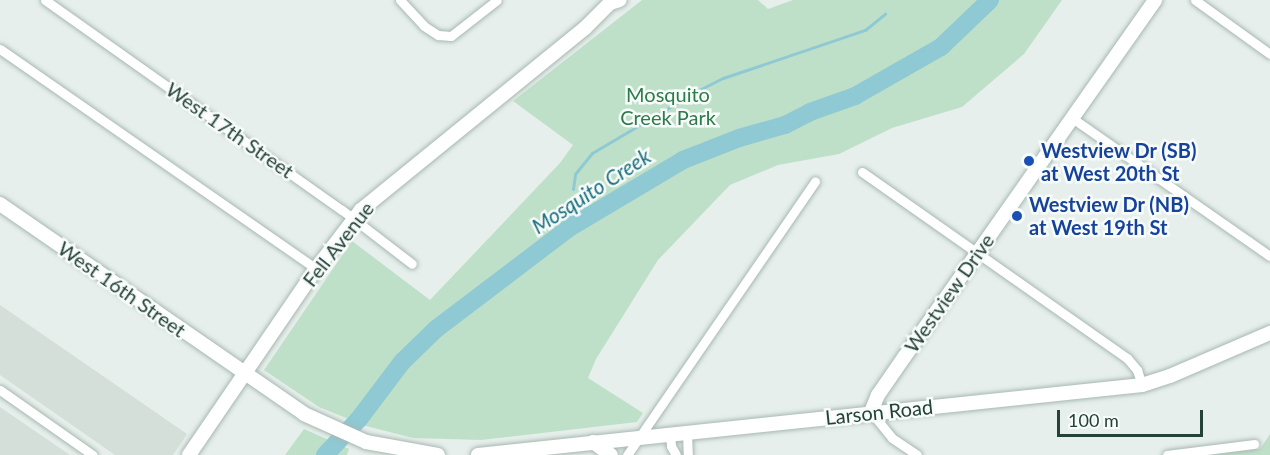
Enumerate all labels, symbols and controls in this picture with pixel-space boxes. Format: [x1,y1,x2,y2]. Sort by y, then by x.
street label: West 17th Street [162,77,298,183]
park label: Mosquito Creek Park [620,83,716,130]
place label: Westview Dr (SB) at West 20th St [1041,138,1197,185]
water label: Mosquito Creek [527,143,655,239]
marker: Westview Dr (SB) at West 20th St [1022,154,1036,168]
place label: Westview Dr (NB) at West 19th St [1029,192,1190,239]
street label: Fell Avenue [297,197,379,291]
marker: Westview Dr (NB) at West 19th St [1010,209,1024,223]
street label: Westview Drive [899,229,999,357]
street label: West 16th Street [54,236,190,342]
street label: Larson Road [824,394,934,430]
scale bar [1060,398,1206,436]
text: 100 m [1068,409,1119,431]

